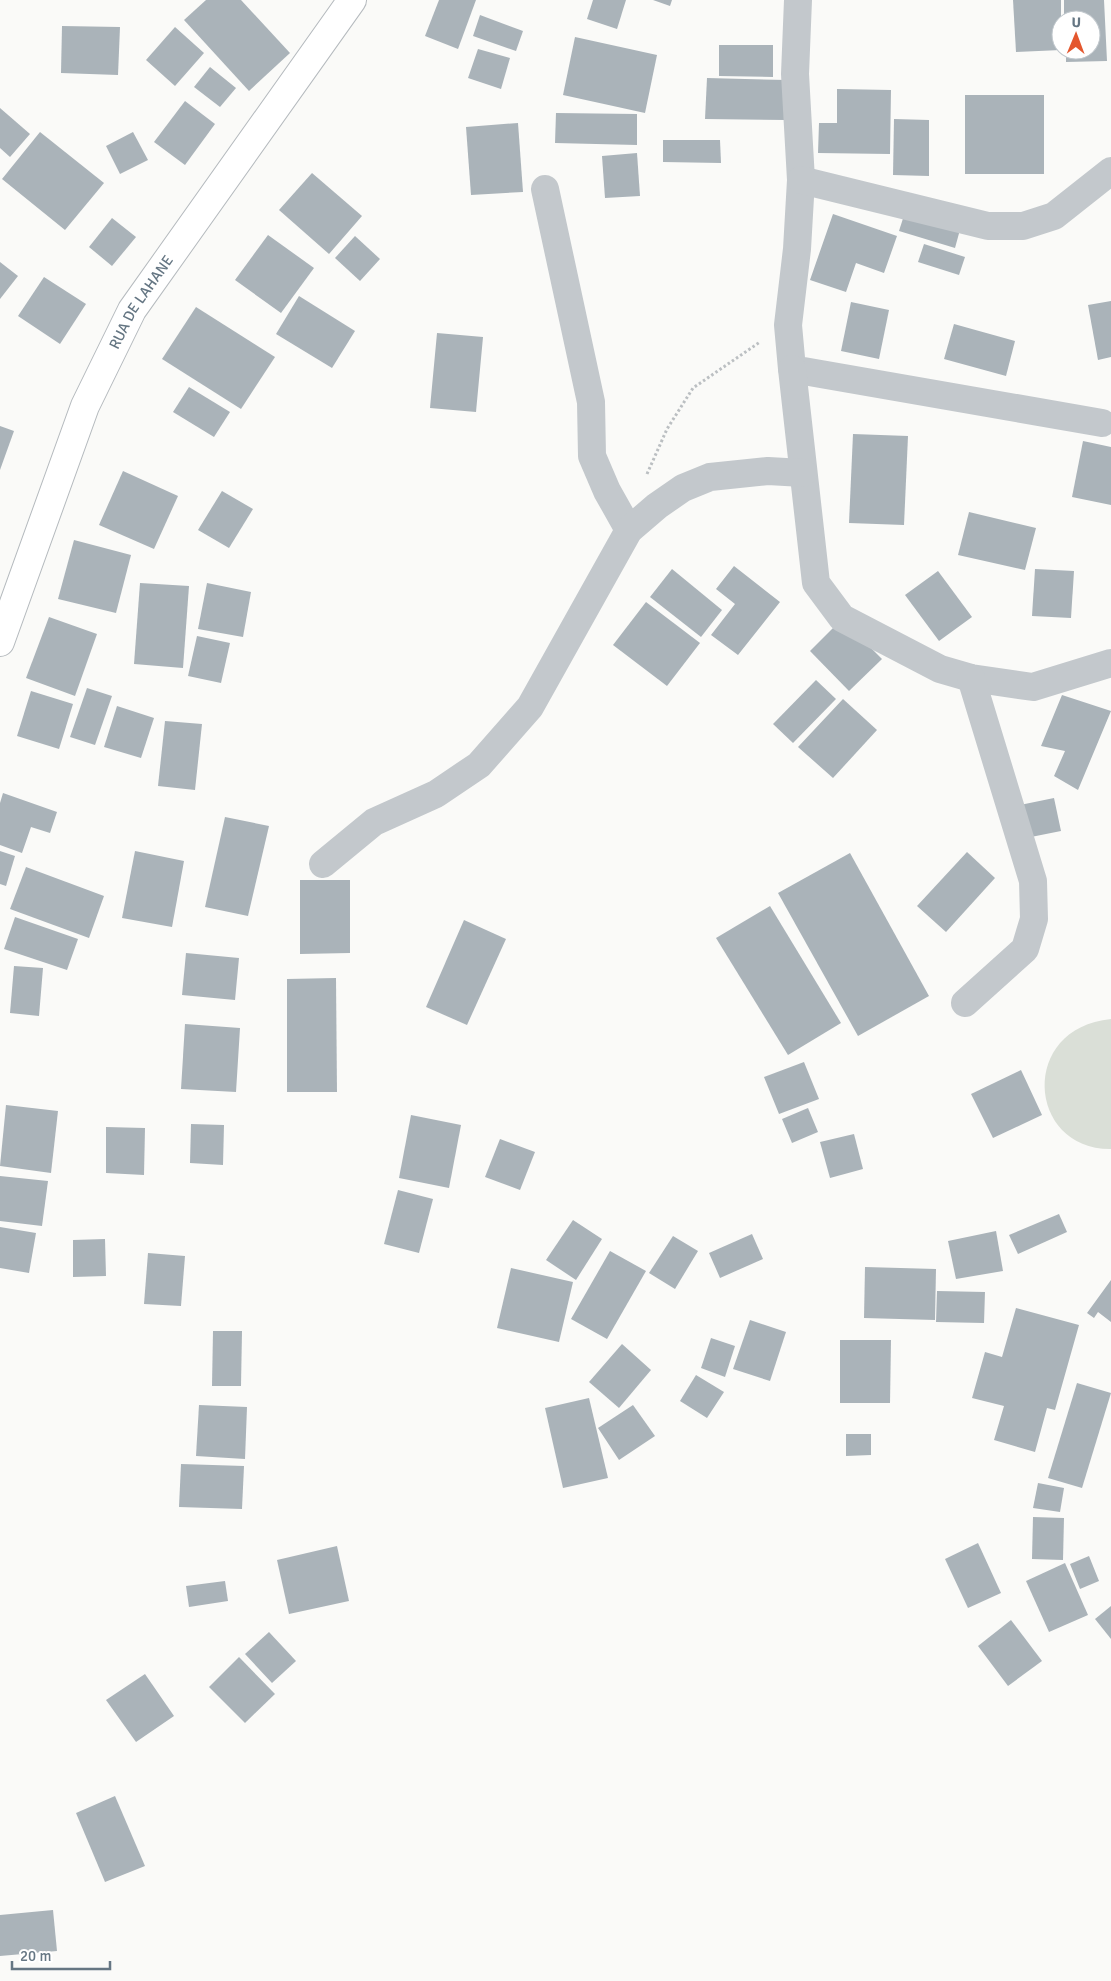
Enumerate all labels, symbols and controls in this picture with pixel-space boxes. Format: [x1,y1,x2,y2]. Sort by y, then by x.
north arrow [1051,10,1101,60]
text: U [1071,14,1081,31]
street label: RUA DE LAHANE [105,252,177,352]
scale bar [12,1938,110,1970]
text: 20 m [20,1947,51,1965]

